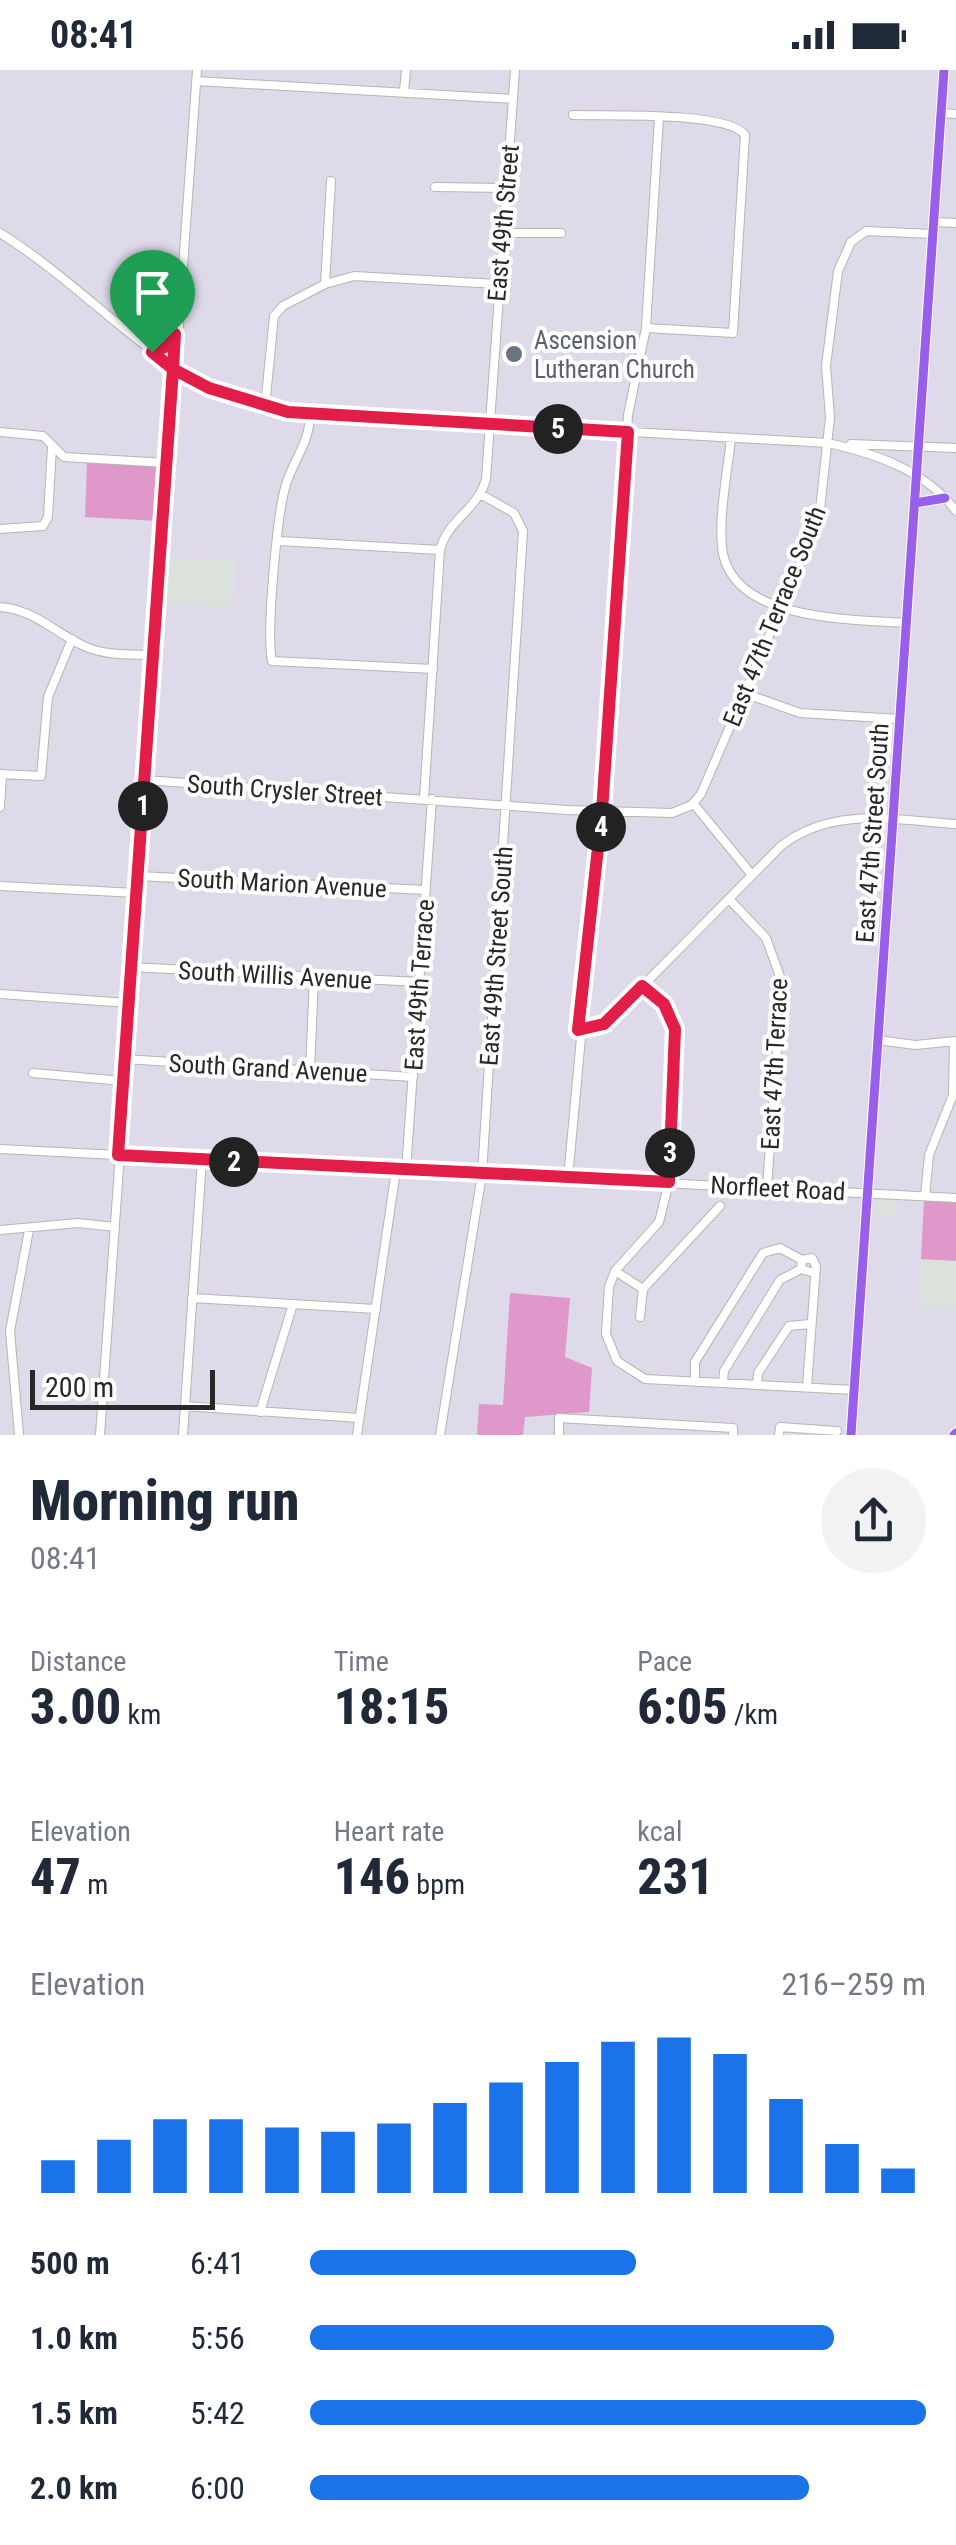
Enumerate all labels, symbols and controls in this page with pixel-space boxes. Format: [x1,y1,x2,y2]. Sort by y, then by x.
text: 08:41 [50,13,137,57]
street label: East 49th Street [482,143,525,303]
pin [110,250,195,353]
icon: arrive [125,265,180,320]
place label: Ascension Lutheran Church [534,326,695,384]
marker: Ascension Lutheran Church [503,343,525,365]
pin: 5 [533,404,583,454]
text: 5 [551,412,565,445]
street label: East 47th Terrace South [717,502,832,730]
street label: East 47th Street South [850,722,895,944]
street label: South Crysler Street [186,769,384,812]
pin: 1 [118,781,168,831]
text: 1 [136,789,150,822]
pin: 4 [576,802,626,852]
text: 4 [594,810,608,843]
street label: East 49th Street South [474,845,519,1067]
street label: South Marion Avenue [177,864,387,903]
street label: East 49th Terrace [399,898,440,1072]
street label: South Willis Avenue [177,956,373,995]
street label: East 47th Terrace [756,977,793,1151]
street label: South Grand Avenue [168,1049,368,1088]
pin: 3 [645,1128,695,1178]
text: 3 [663,1136,677,1169]
pin: 2 [209,1137,259,1187]
text: 2 [227,1145,241,1178]
street label: Norfleet Road [710,1170,846,1207]
scale bar [30,1365,215,1410]
text: 200 m [45,1371,114,1404]
button: share [821,1468,926,1573]
text: Morning run [30,1469,299,1533]
text: 08:41 [30,1539,101,1577]
text: Distance [30,1645,127,1678]
text: Time [334,1645,389,1678]
text: Pace [637,1645,692,1678]
text: 3.00 [30,1678,121,1736]
text: 18:15 [334,1678,449,1736]
text: 6:05 [637,1678,728,1736]
text: km [121,1698,161,1731]
text: /km [728,1698,778,1731]
text: Elevation [30,1815,131,1848]
text: Heart rate [334,1815,444,1848]
text: kcal [637,1815,682,1848]
text: 47 [30,1848,81,1906]
text: 146 [334,1848,410,1906]
text: 231 [637,1848,714,1906]
text: m [81,1868,108,1901]
text: bpm [410,1868,465,1901]
text: Elevation [30,1965,145,2003]
text: 216–259 m [781,1965,926,2003]
text: 500 m [30,2244,110,2282]
text: 6:41 [190,2244,245,2282]
text: 1.0 km [30,2319,118,2357]
text: 5:56 [190,2319,245,2357]
text: 1.5 km [30,2394,118,2432]
text: 5:42 [190,2394,245,2432]
text: 2.0 km [30,2469,118,2507]
text: 6:00 [190,2469,245,2507]

